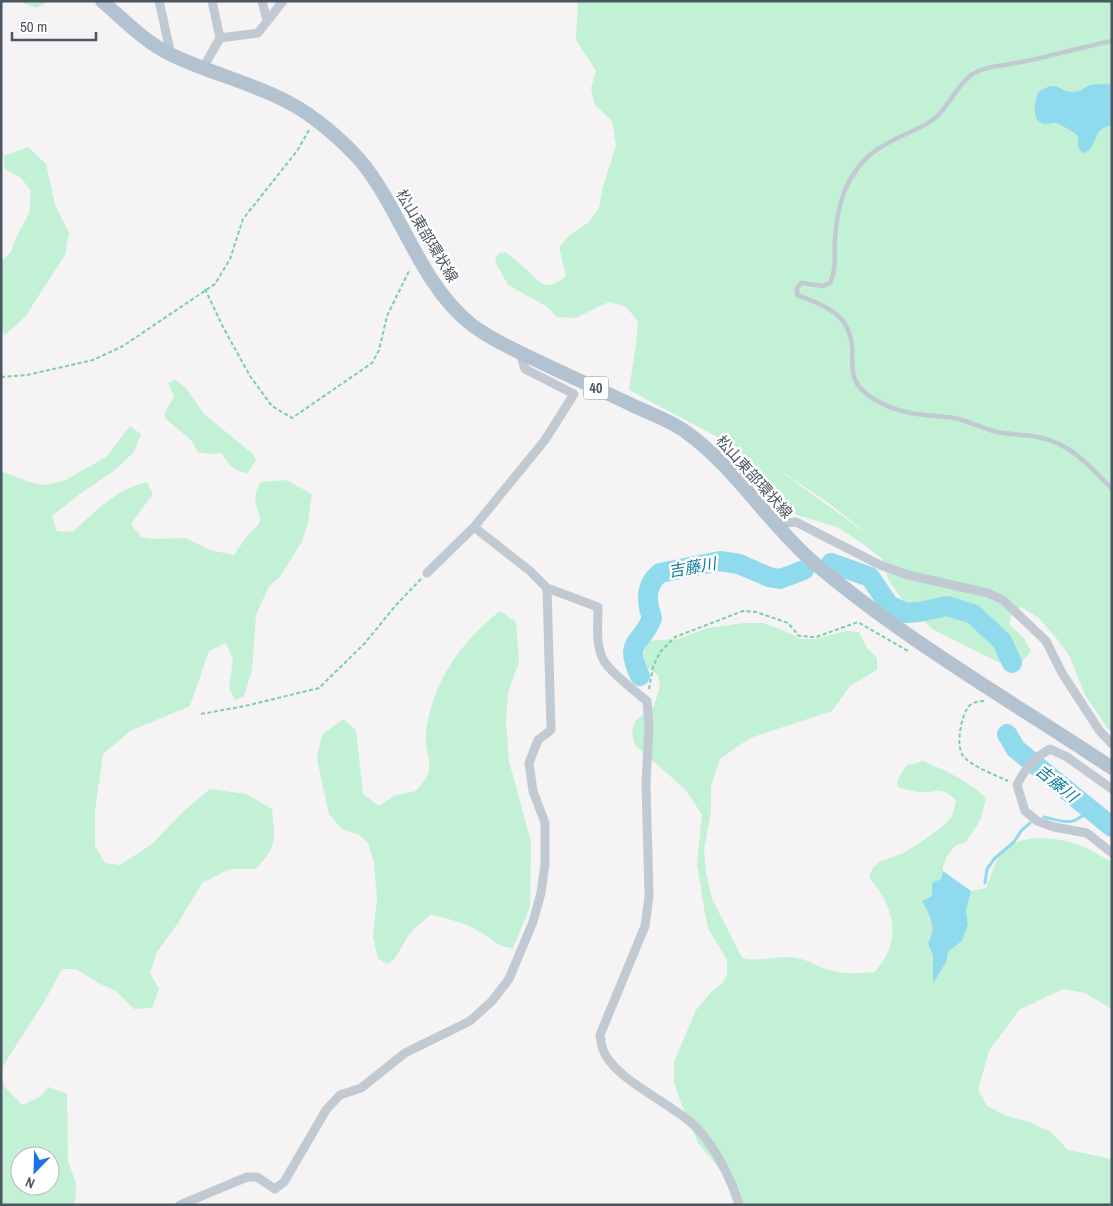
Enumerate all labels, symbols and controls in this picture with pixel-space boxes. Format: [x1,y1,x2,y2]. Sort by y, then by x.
scale bar [12,10,96,42]
text: 50 m [20,16,47,37]
street label: 松山東部環状線 [391,185,463,286]
road number: 40 [584,376,608,399]
street label: 松山東部環状線 [711,431,797,523]
water label: 吉藤川 [666,552,720,582]
water label: 吉藤川 [1031,759,1084,808]
north arrow [10,1146,60,1196]
text: N [23,1173,37,1193]

